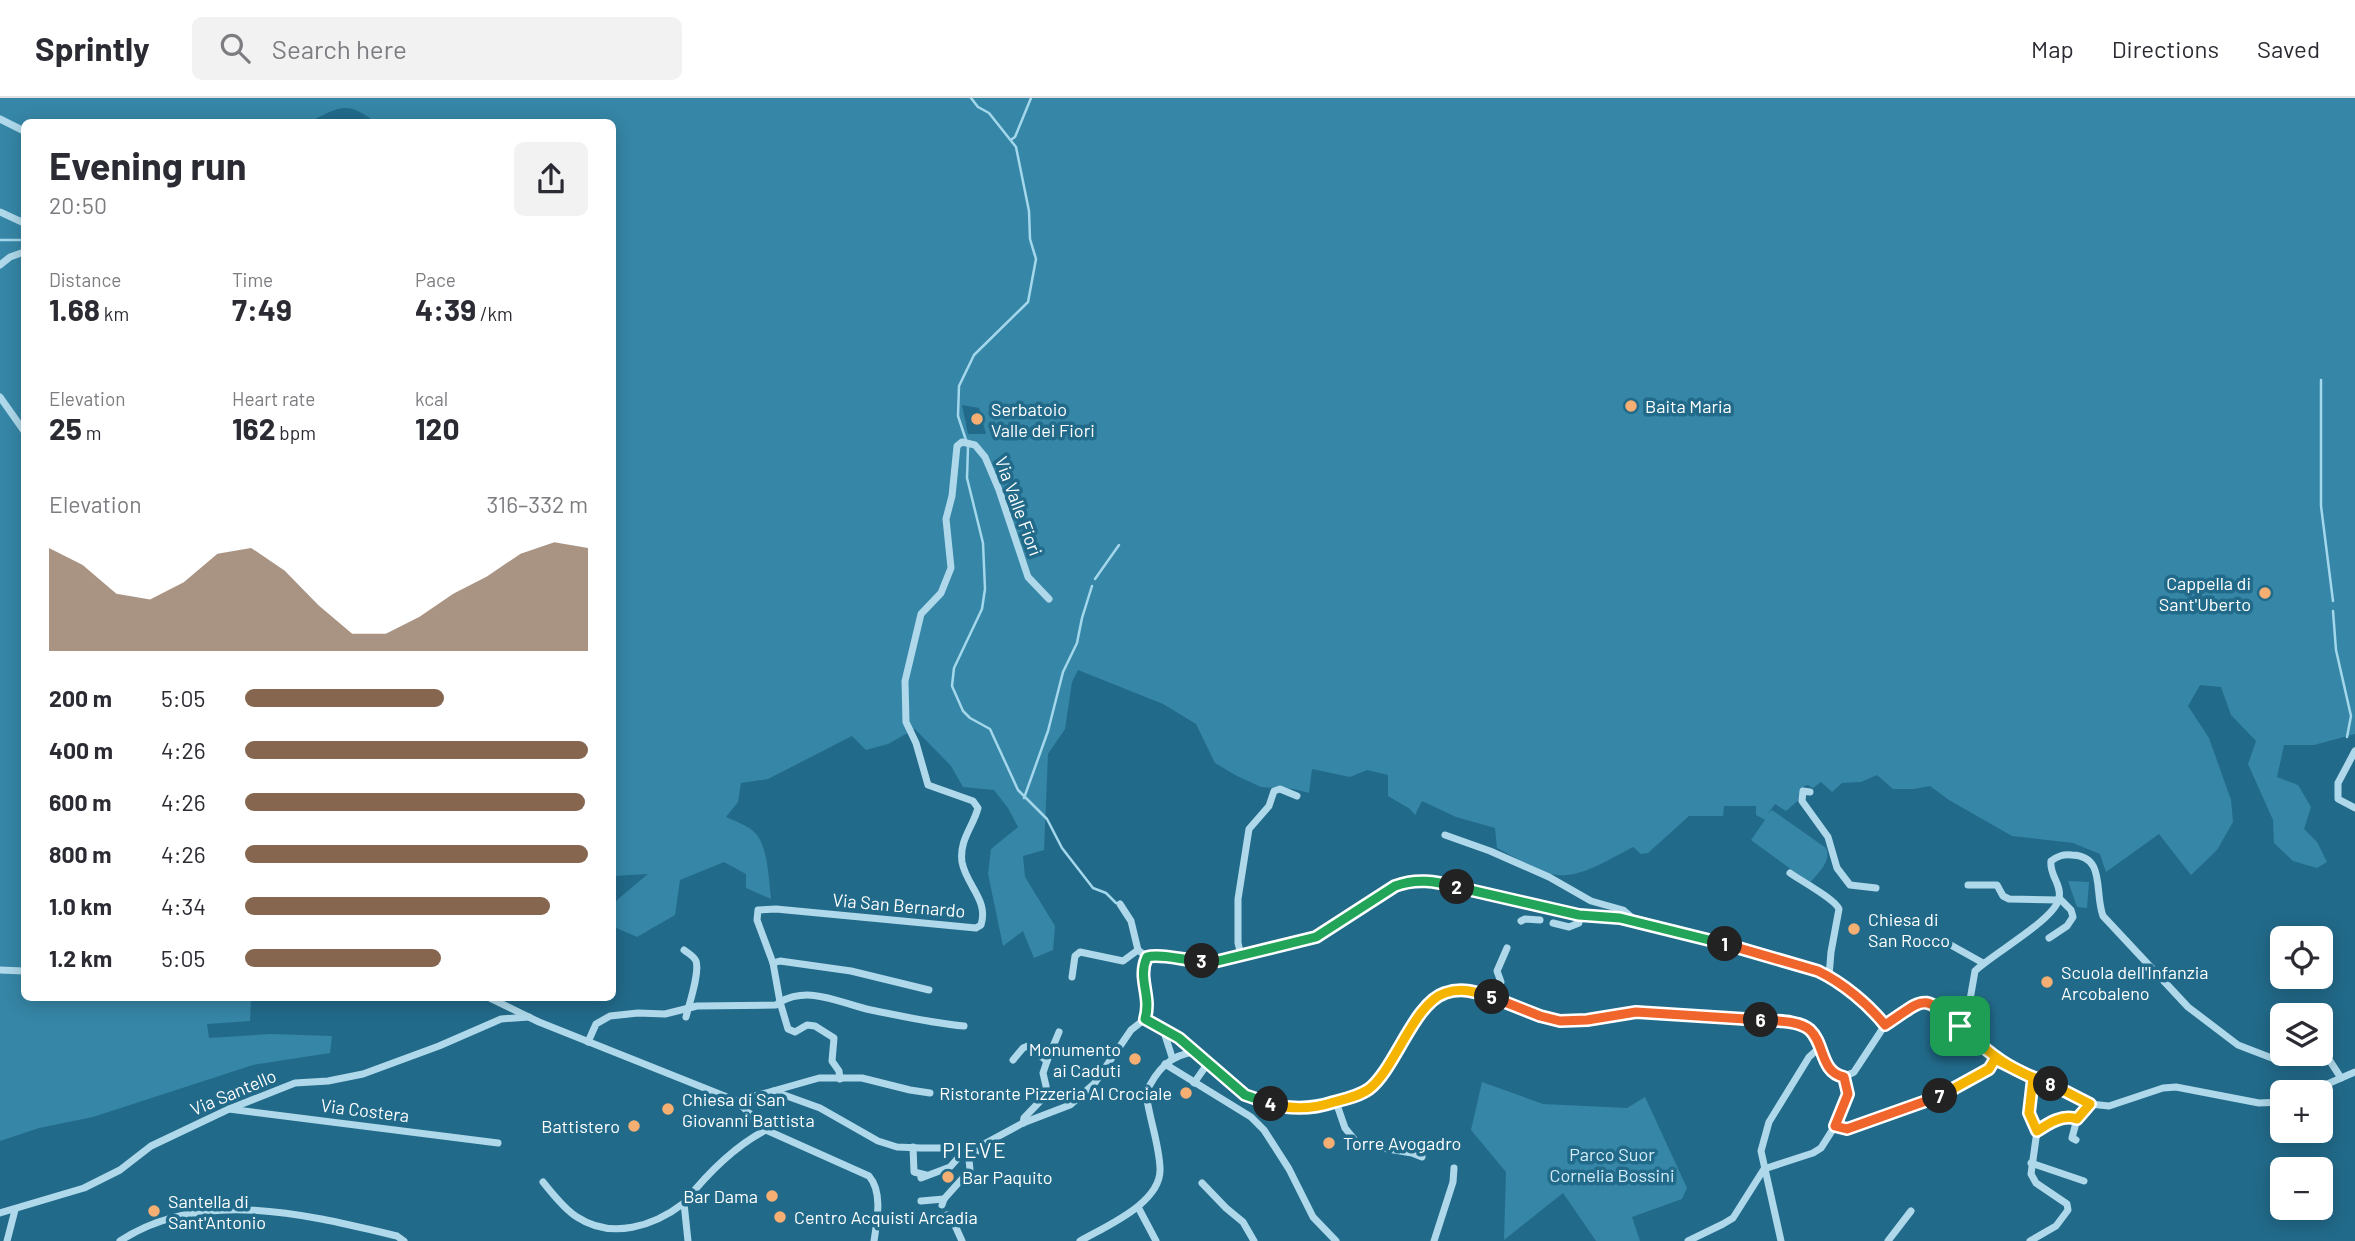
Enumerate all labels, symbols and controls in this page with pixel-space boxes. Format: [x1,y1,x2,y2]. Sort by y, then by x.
search box [192,17,682,80]
text: Sprintly [35,28,150,68]
icon: search [216,29,254,67]
text: Search here [272,33,407,64]
text: Map [2031,34,2074,63]
text: Directions [2112,34,2219,63]
text: Saved [2257,34,2320,63]
text: Evening run [49,142,247,188]
button: share [514,142,588,216]
text: 20:50 [49,191,107,219]
text: Distance [49,268,121,291]
text: Time [232,268,273,291]
text: Pace [415,268,456,291]
text: 1.68 [49,291,100,327]
text: 7:49 [232,291,292,327]
text: 4:39 [415,291,476,327]
text: km [100,302,129,325]
text: /km [476,302,513,325]
text: Elevation [49,387,126,410]
text: Heart rate [232,387,315,410]
text: kcal [415,387,448,410]
place label: Baita Maria [1645,395,1732,417]
place label: Serbatoio Valle dei Fiori [991,398,1095,441]
marker: Baita Maria [1623,398,1639,414]
text: 25 [49,410,82,446]
text: 162 [232,410,276,446]
text: 120 [415,410,460,446]
marker: Serbatoio Valle dei Fiori [969,411,985,427]
text: m [82,421,102,444]
text: bpm [276,421,316,444]
street label: Via Valle Fiori [991,453,1047,559]
text: Elevation [49,490,142,518]
text: 316–332 m [486,490,588,518]
place label: Cappella di Sant'Uberto [2159,572,2251,615]
marker: Cappella di Sant'Uberto [2257,585,2273,601]
text: 200 m [49,684,112,712]
text: 5:05 [161,684,205,712]
text: 400 m [49,736,113,764]
text: 4:26 [161,736,206,764]
text: 600 m [49,788,111,816]
text: 4:26 [161,788,206,816]
text: 800 m [49,840,111,868]
text: 4:26 [161,840,206,868]
pin: 2 [1440,870,1474,904]
text: 2 [1451,875,1462,898]
street label: Via San Bernardo [832,888,966,922]
text: 1.0 km [49,892,112,920]
text: 4:34 [161,892,206,920]
place label: Chiesa di San Rocco [1868,908,1950,951]
marker: Chiesa di San Rocco [1846,921,1862,937]
pin: 1 [1708,926,1742,962]
map controls [2270,926,2333,1220]
button: locate [2270,926,2333,989]
text: 1 [1721,932,1728,955]
text: 1.2 km [49,944,112,972]
text: 5:05 [161,944,205,972]
pin: 3 [1184,944,1220,978]
text: 3 [1196,949,1207,972]
place label: Scuola dell'Infanzia Arcobaleno [2061,961,2209,1004]
marker: Scuola dell'Infanzia Arcobaleno [2039,974,2055,990]
pin: 5 [1474,979,1510,1014]
text: 5 [1486,985,1497,1008]
pin [1930,996,1990,1056]
pin: 6 [1744,1002,1778,1038]
button: layers [2270,1003,2333,1066]
icon: arrive [1941,1007,1979,1045]
text: 6 [1755,1008,1766,1031]
place label: Monumento ai Caduti [1029,1038,1121,1081]
marker: Monumento ai Caduti [1127,1051,1143,1067]
street label: Via Santello [187,1064,279,1120]
pin: 8 [2034,1066,2068,1102]
text: 8 [2045,1072,2056,1095]
pin: 7 [1923,1079,1958,1114]
button: + [2270,1080,2333,1143]
place label: Ristorante Pizzeria Al Crociale [939,1082,1172,1104]
text: 7 [1935,1084,1944,1107]
marker: Ristorante Pizzeria Al Crociale [1178,1085,1194,1101]
pin: 4 [1254,1086,1288,1122]
place label: Chiesa di San Giovanni Battista [682,1088,815,1131]
text: 4 [1265,1092,1276,1115]
street label: Via Costera [320,1094,410,1126]
marker: Chiesa di San Giovanni Battista [660,1101,676,1117]
place label: Battistero [541,1115,620,1137]
marker: Battistero [626,1118,642,1134]
place label: Torre Avogadro [1343,1132,1461,1154]
marker: Torre Avogadro [1321,1135,1337,1151]
district label: PIEVE [942,1137,1008,1162]
park label: Parco Suor Cornelia Bossini [1550,1143,1675,1186]
button: − [2270,1157,2333,1220]
place label: Bar Paquito [962,1166,1053,1188]
marker: Bar Paquito [940,1169,956,1185]
place label: Bar Dama [683,1185,758,1207]
marker: Bar Dama [764,1188,780,1204]
place label: Santella di Sant'Antonio [168,1190,266,1233]
marker: Santella di Sant'Antonio [146,1203,162,1219]
place label: Centro Acquisti Arcadia [794,1206,978,1228]
marker: Centro Acquisti Arcadia [772,1209,788,1225]

